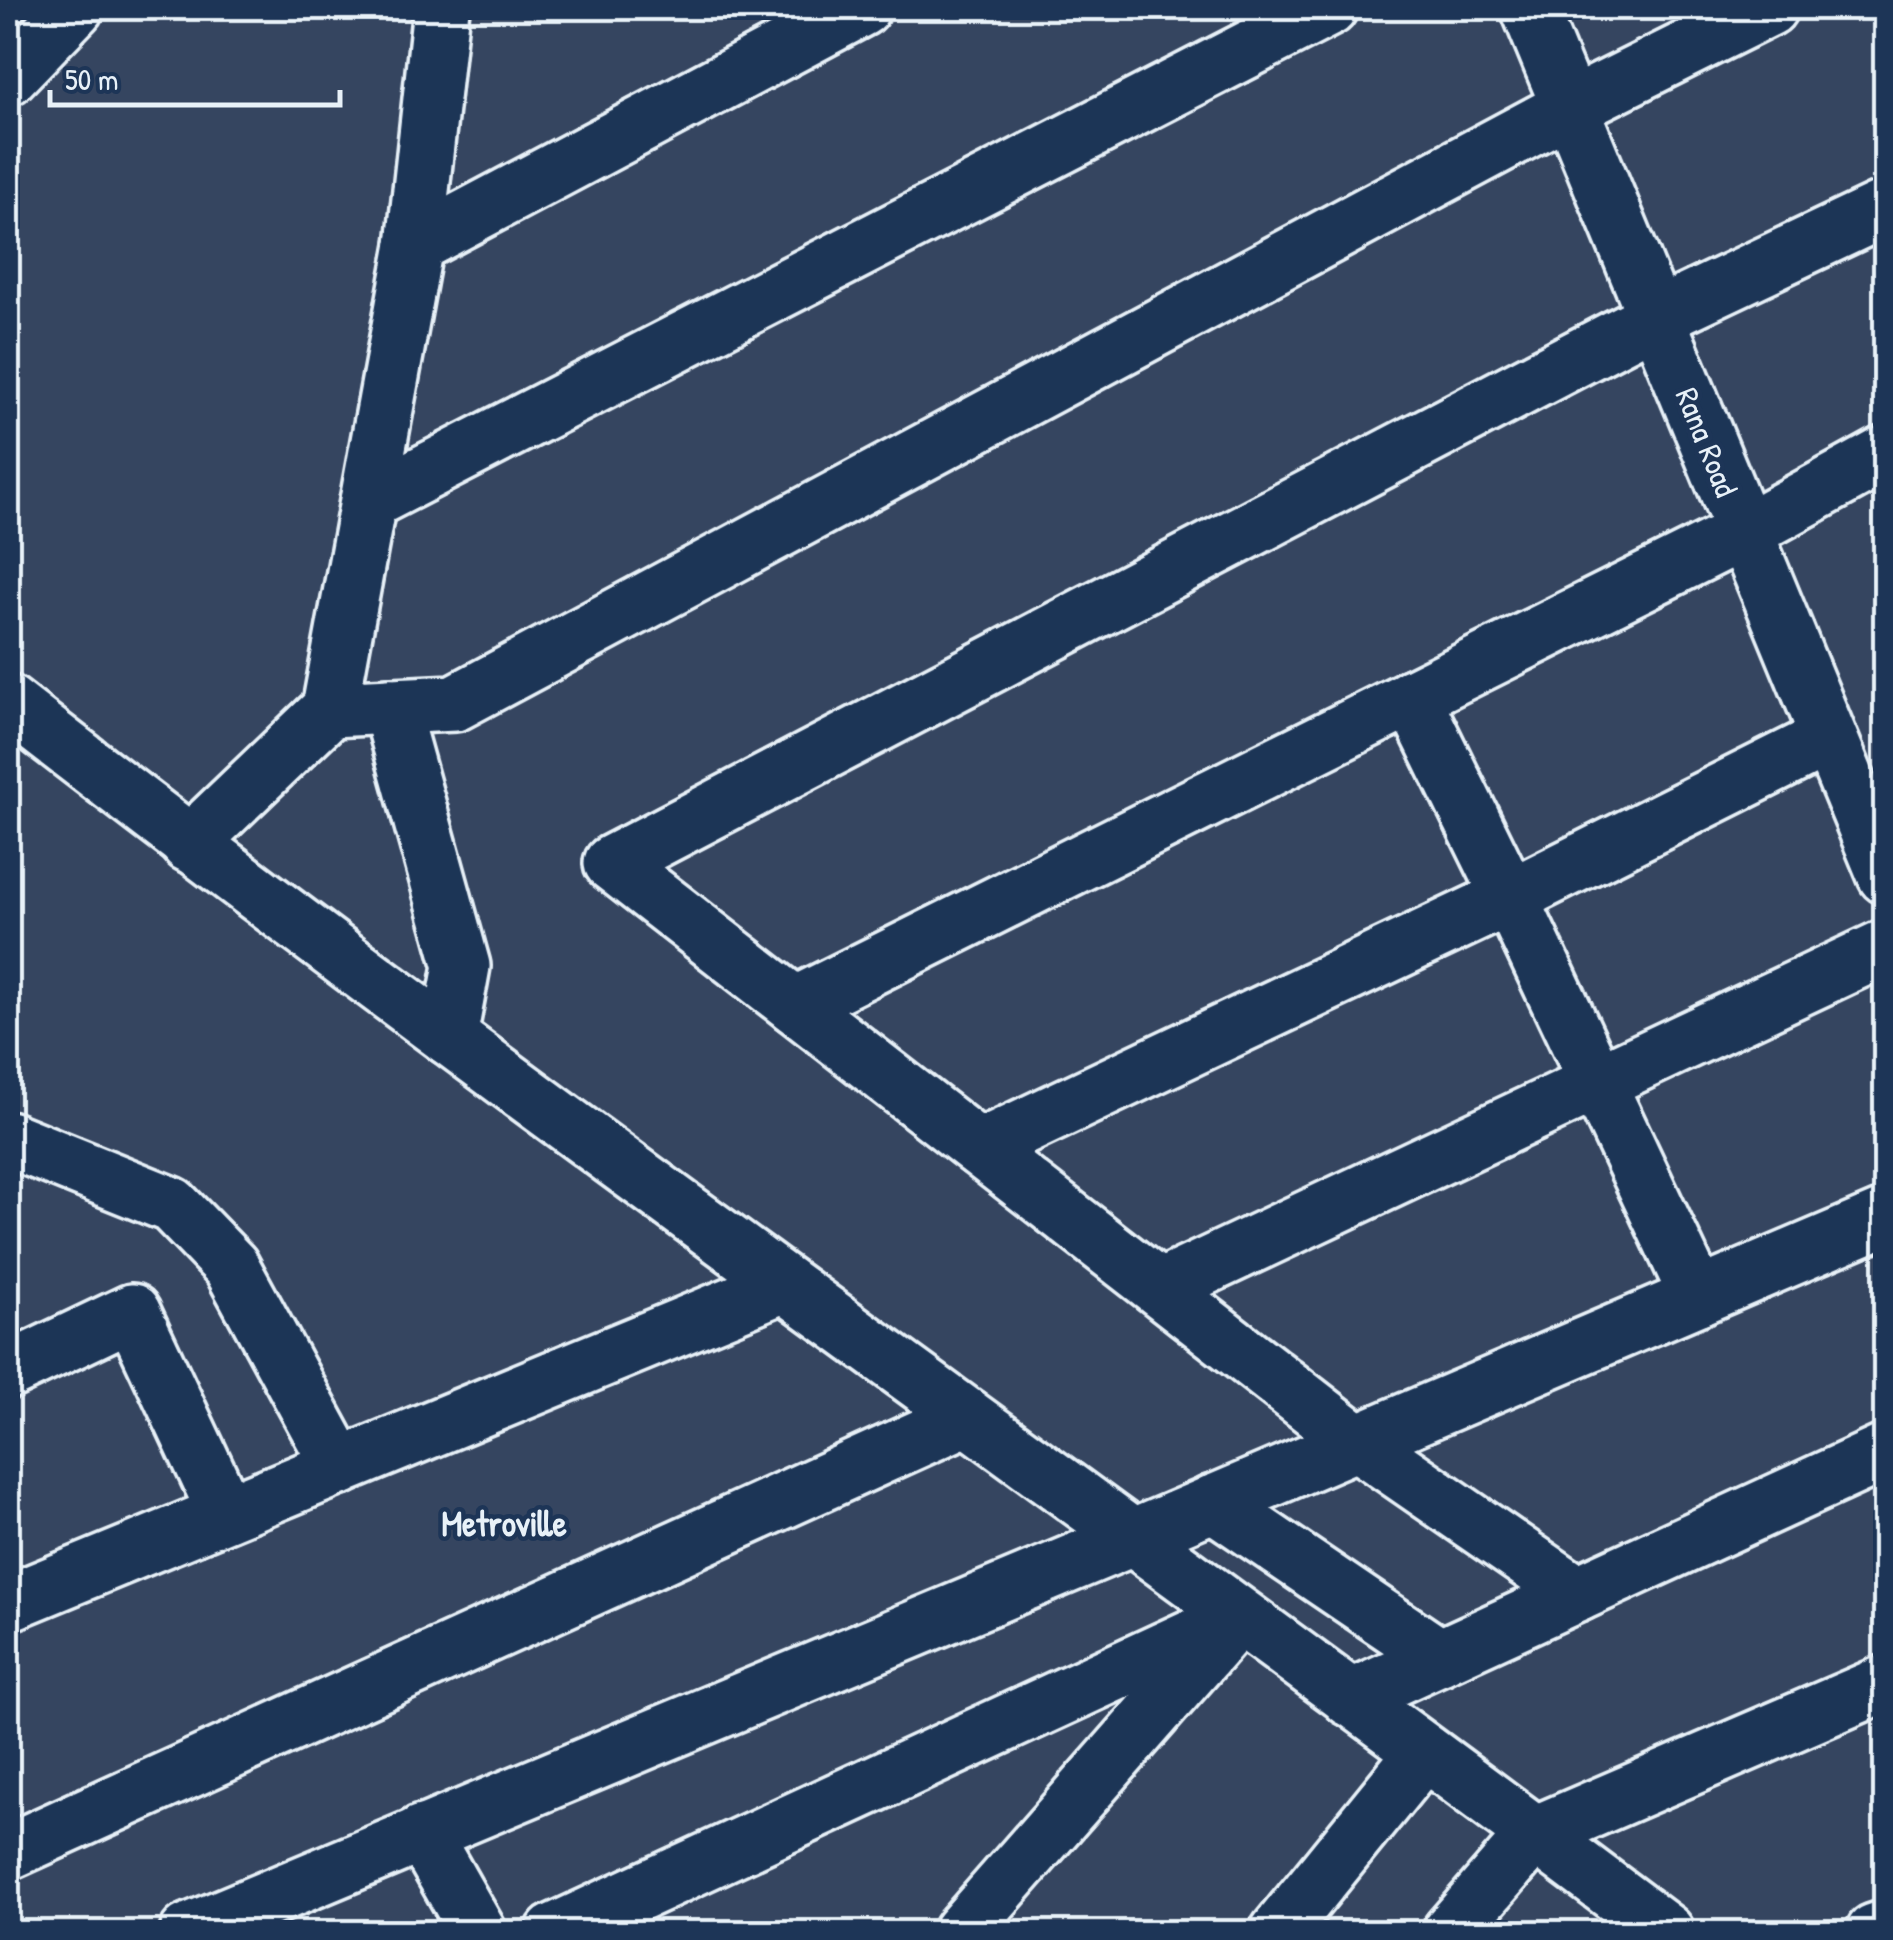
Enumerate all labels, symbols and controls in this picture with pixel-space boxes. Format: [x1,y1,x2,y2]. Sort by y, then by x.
scale bar [50,45,340,107]
text: 50 m [65,59,118,99]
street label: Rana Road [1666,381,1748,503]
district label: Metroville [441,1500,567,1547]

